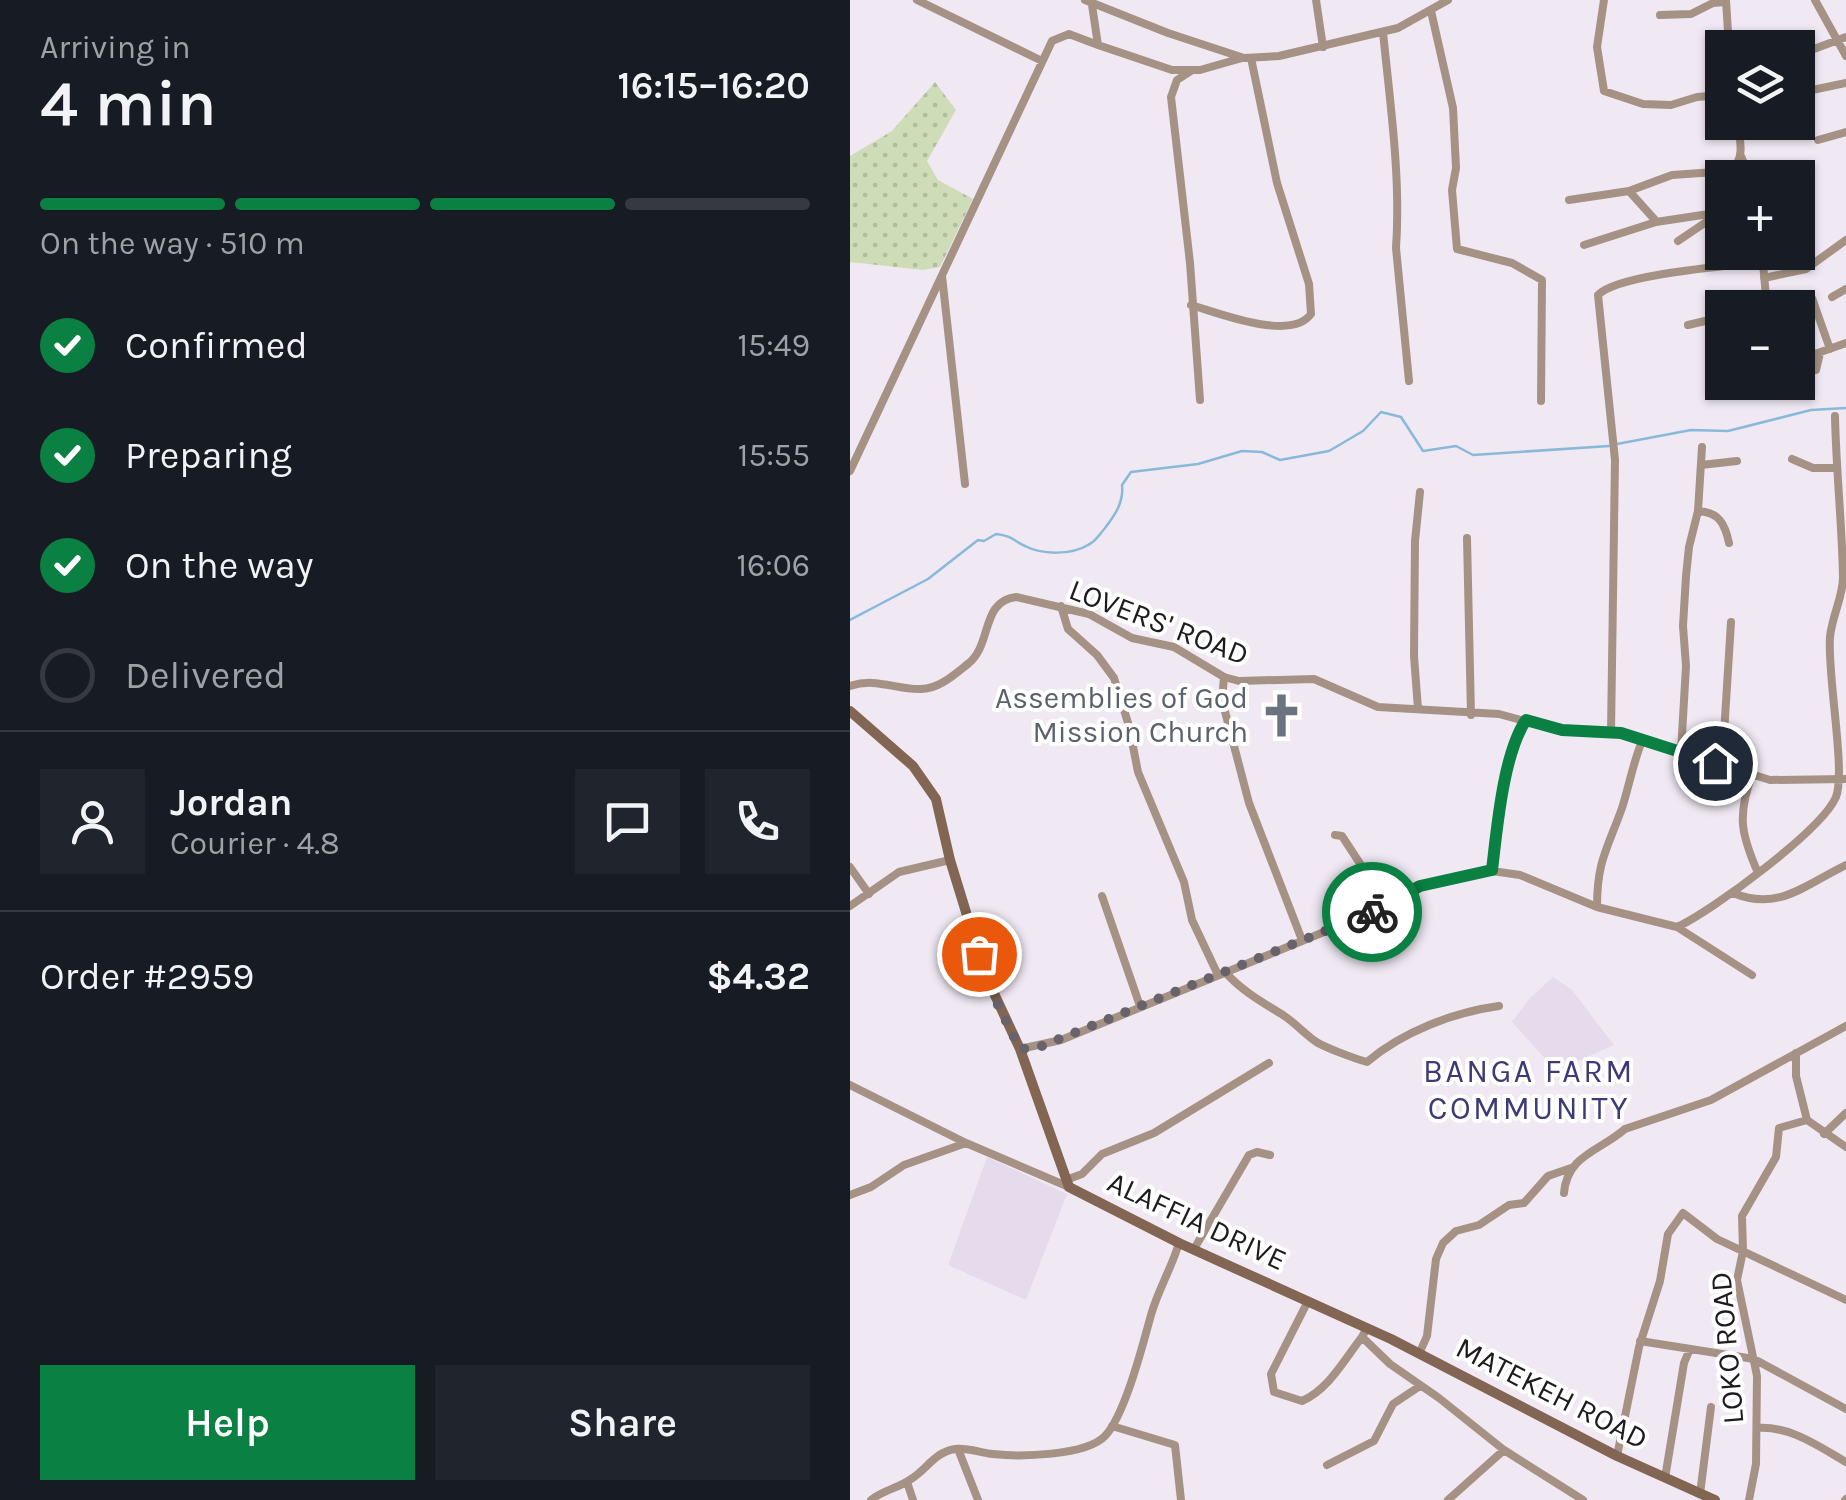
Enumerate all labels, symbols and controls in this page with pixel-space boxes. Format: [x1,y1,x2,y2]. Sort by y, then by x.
text: Arriving in [40,29,191,66]
map controls [1705,30,1815,400]
button: layers [1705,30,1815,140]
text: 16:15–16:20 [617,63,810,108]
text: 4 min [40,65,217,141]
button: + [1705,160,1815,270]
text: On the way · 510 m [40,225,305,262]
button: − [1705,290,1815,400]
icon: check [40,318,95,373]
text: Confirmed [125,323,308,368]
text: 15:49 [738,327,810,364]
icon: check [40,428,95,483]
text: Preparing [125,433,292,478]
text: 15:55 [738,437,810,474]
icon: check [40,538,95,593]
text: On the way [125,543,313,588]
text: 16:06 [736,547,810,584]
street label: LOVERS' ROAD [1064,571,1254,673]
text: Delivered [125,653,286,698]
place label: Assemblies of God Mission Church [995,680,1248,750]
church icon: Assemblies of God Mission Church [1257,691,1305,739]
pin [1673,721,1758,806]
icon: home [1688,736,1743,791]
button: person [40,769,145,874]
button: chat [575,769,680,874]
button: phone [705,769,810,874]
text: Jordan [170,780,293,825]
text: Courier · 4.8 [170,825,340,862]
courier [1322,862,1422,962]
icon: bike [1345,885,1400,940]
pin [937,912,1022,997]
icon: bag [952,927,1007,982]
text: Order #2959 [40,954,254,999]
text: $4.32 [706,954,810,999]
district label: BANGA FARM COMMUNITY [1423,1053,1635,1127]
street label: ALAFFIA DRIVE [1102,1164,1292,1278]
street label: LOKO ROAD [1702,1270,1752,1426]
street label: MATEKEH ROAD [1450,1329,1654,1457]
button: Help [40,1365,415,1480]
button: Share [435,1365,810,1480]

